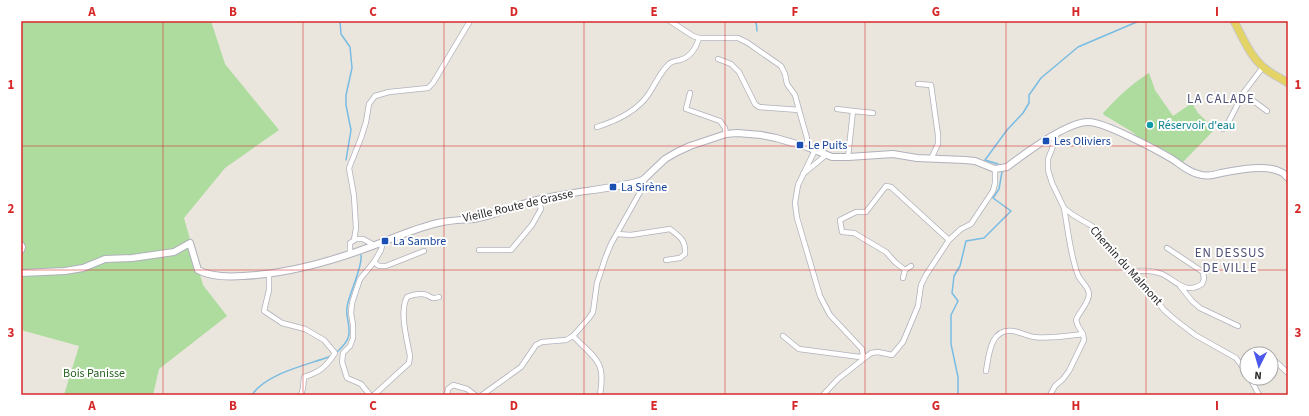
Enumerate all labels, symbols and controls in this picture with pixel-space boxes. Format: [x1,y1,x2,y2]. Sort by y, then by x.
text: A [87,3,96,21]
text: B [229,3,237,21]
text: C [369,3,377,21]
text: D [510,3,518,21]
text: E [650,3,658,21]
text: F [792,3,799,21]
text: G [932,3,940,21]
text: H [1072,3,1080,21]
text: I [1215,3,1219,21]
text: 1 [8,76,15,94]
text: 1 [1295,76,1302,94]
district label: LA CALADE [1187,90,1255,108]
place label: Réservoir d'eau [1158,117,1235,134]
marker: Réservoir d'eau [1145,120,1155,130]
place label: Les Oliviers [1054,133,1111,150]
marker: Les Oliviers [1041,136,1051,146]
place label: Le Puits [808,137,847,154]
marker: Le Puits [795,140,805,150]
place label: La Sirène [621,179,667,196]
marker: La Sirène [608,182,618,192]
street label: Vieille Route de Grasse [461,185,575,227]
text: 2 [8,200,15,218]
text: 2 [1295,200,1302,218]
street label: Chemin du Malmont [1086,223,1166,309]
place label: La Sambre [393,233,446,250]
marker: La Sambre [380,236,390,246]
district label: EN DESSUS DE VILLE [1195,244,1265,277]
text: 3 [8,324,15,342]
text: 3 [1295,324,1302,342]
north arrow [1239,346,1279,386]
park label: Bois Panisse [63,365,125,382]
text: N [1254,368,1262,383]
text: A [87,397,96,415]
text: B [229,397,237,415]
text: C [369,397,377,415]
text: D [510,397,518,415]
text: E [650,397,658,415]
text: F [792,397,799,415]
text: G [932,397,940,415]
text: H [1072,397,1080,415]
text: I [1215,397,1219,415]

